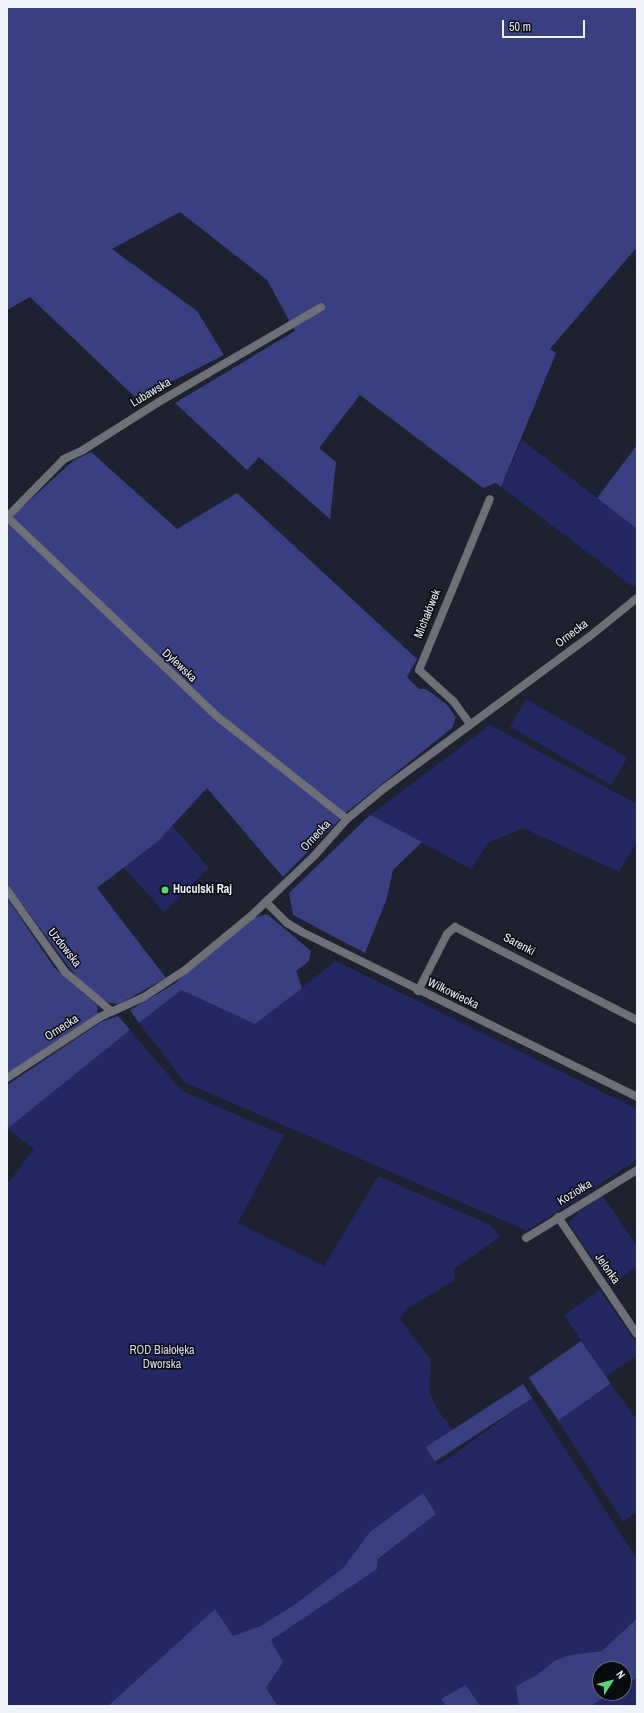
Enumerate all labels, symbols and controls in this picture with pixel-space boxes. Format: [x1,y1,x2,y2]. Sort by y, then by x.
scale bar [504,12,587,38]
text: 50 m [509,19,531,35]
street label: Lubawska [128,375,174,411]
street label: Michałówek [412,587,444,641]
street label: Ornecka [553,617,591,651]
street label: Dylewska [159,646,199,686]
street label: Ornecka [298,817,334,855]
place label: Huculski Raj [173,883,232,897]
marker: Huculski Raj [160,885,170,895]
street label: Uzdowska [44,926,84,970]
street label: Sarenki [501,931,537,959]
street label: Wilkowiecka [425,975,481,1013]
street label: Ornecka [42,1012,82,1044]
street label: Koziołka [555,1177,595,1209]
street label: Jelonka [591,1251,623,1287]
park label: ROD Białołęka Dworska [129,1344,195,1372]
north arrow [592,1661,632,1701]
text: N [613,1668,628,1681]

